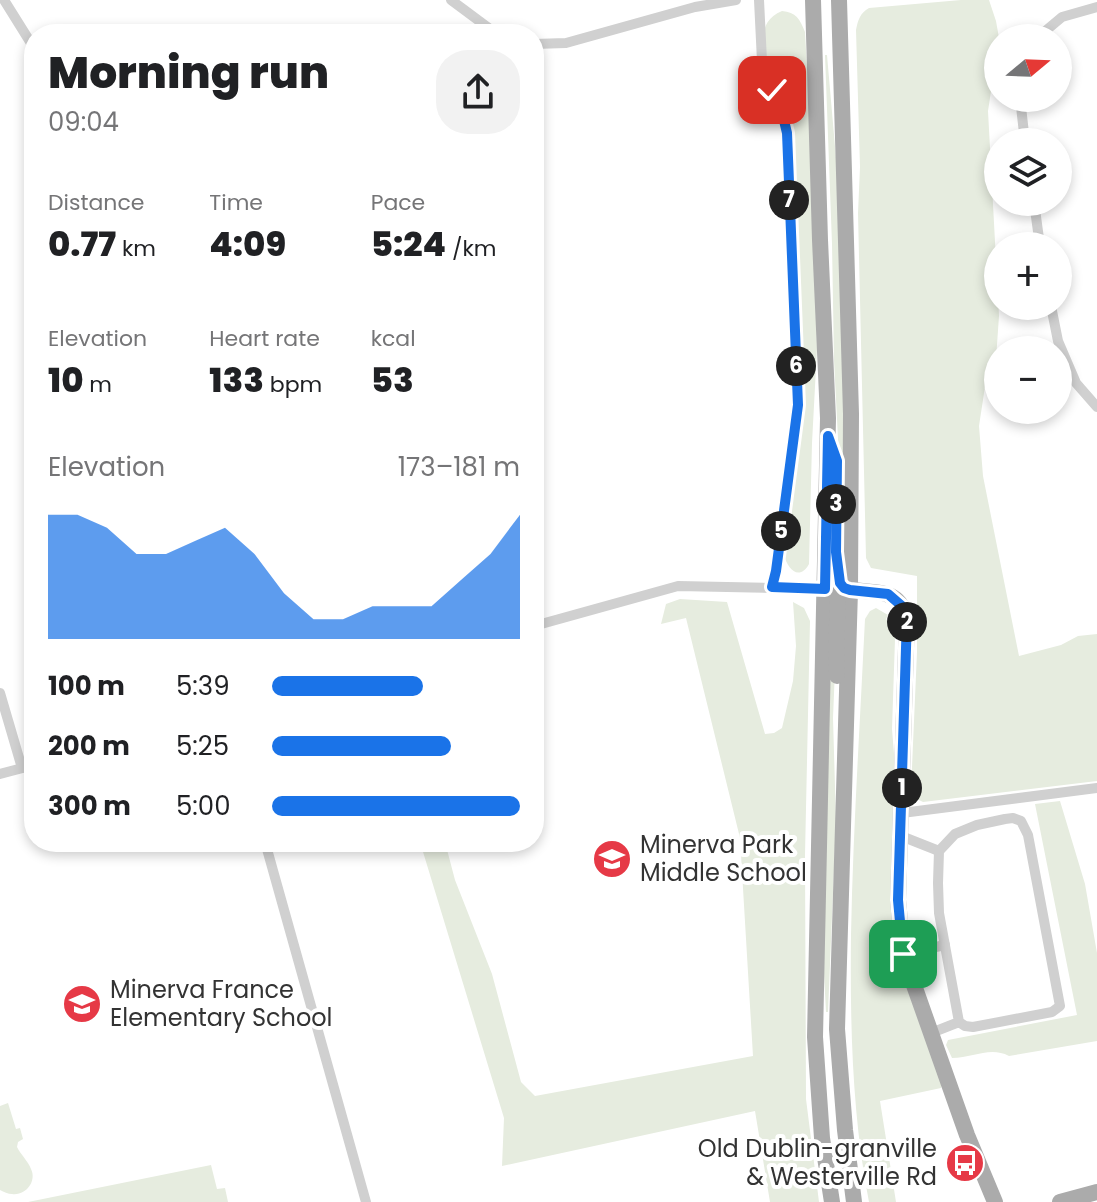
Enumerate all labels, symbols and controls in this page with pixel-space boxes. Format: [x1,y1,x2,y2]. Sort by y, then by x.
north arrow [984,24,1072,112]
map controls [984,24,1072,424]
text: Morning run [48,42,329,103]
button: share [436,50,520,134]
pin [738,56,806,124]
icon: check [750,68,794,112]
text: 09:04 [48,104,119,140]
button: layers [984,128,1072,216]
pin: 7 [769,180,809,220]
text: 7 [783,184,795,215]
text: Distance [48,187,144,218]
text: Time [209,187,263,218]
text: Pace [371,187,425,218]
text: 0.77 [48,220,116,268]
text: 4:09 [209,220,286,268]
text: 5:24 [371,220,446,268]
button: + [984,232,1072,320]
text: km [116,233,156,264]
text: /km [446,233,496,264]
text: Elevation [48,323,147,354]
text: Heart rate [209,323,320,354]
text: kcal [371,323,416,354]
button: − [984,336,1072,424]
pin: 6 [776,346,816,386]
text: 6 [789,350,803,381]
text: 10 [48,356,84,404]
text: 133 [209,356,264,404]
text: 53 [371,356,414,404]
text: m [84,369,112,400]
text: bpm [264,369,322,400]
text: Elevation [48,449,165,485]
text: 173–181 m [398,449,520,485]
pin: 3 [816,484,856,524]
text: 3 [829,488,843,519]
pin: 5 [761,511,801,551]
text: 5 [774,515,788,546]
pin: 2 [887,602,927,642]
text: 2 [901,606,913,637]
text: 100 m [48,668,125,704]
text: 5:39 [176,668,230,704]
text: 200 m [48,728,130,764]
text: 5:25 [176,728,229,764]
pin: 1 [882,768,922,808]
text: 1 [898,772,906,803]
text: 300 m [48,788,131,824]
text: 5:00 [176,788,231,824]
place label: Minerva Park Middle School [640,828,807,889]
school or university icon: Minerva Park Middle School [591,838,633,880]
pin [869,920,937,988]
icon: arrive [881,932,925,976]
place label: Minerva France Elementary School [110,973,333,1034]
school or university icon: Minerva France Elementary School [61,983,103,1025]
place label: Old Dublin-granville & Westerville Rd [698,1132,937,1193]
bus stop icon: Old Dublin-granville & Westerville Rd [944,1142,986,1184]

